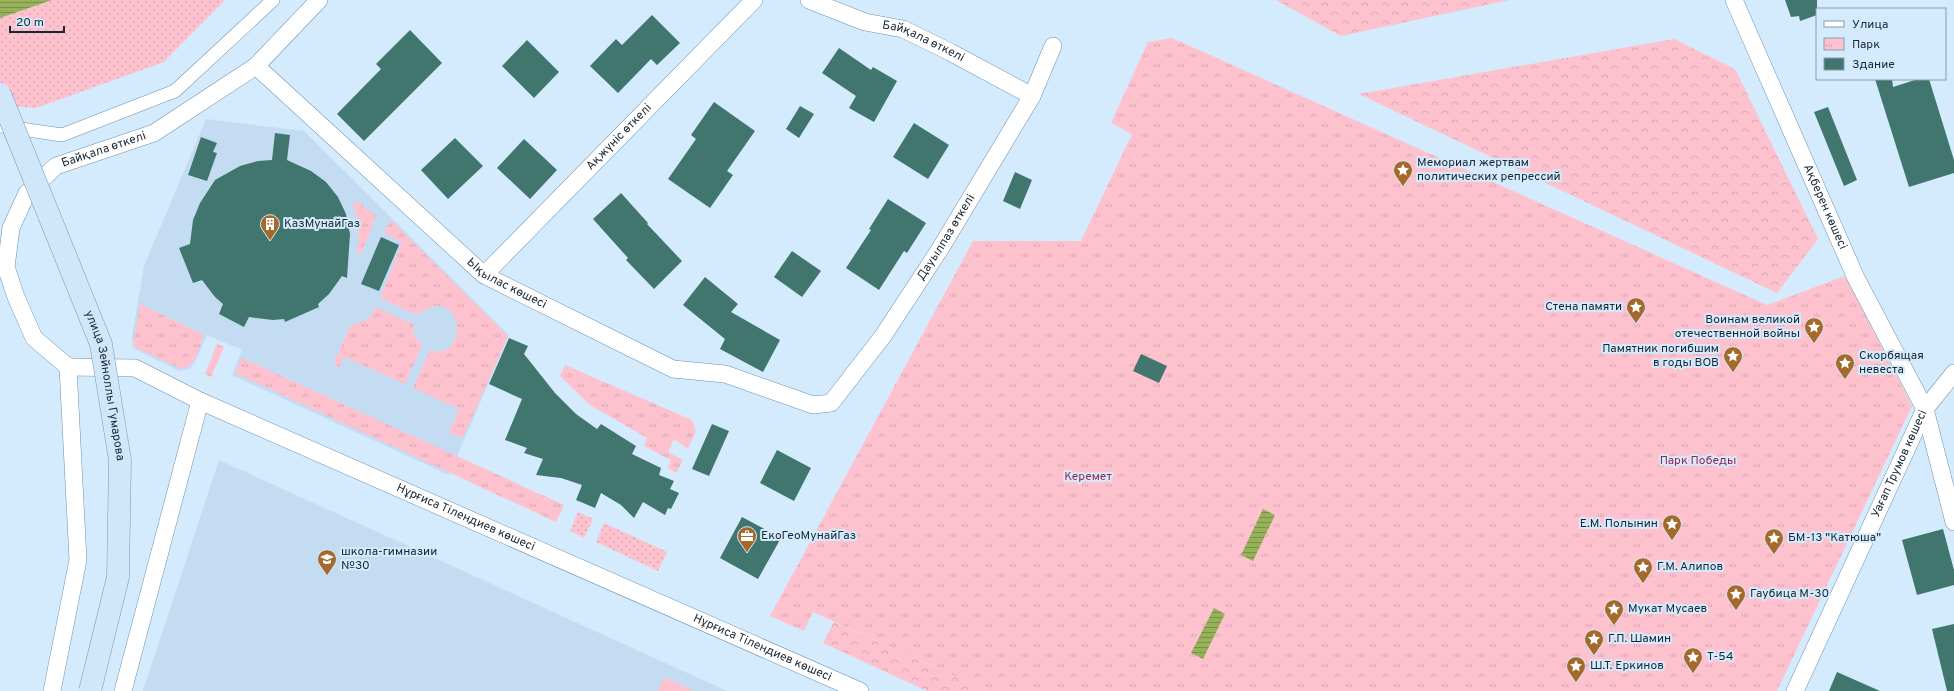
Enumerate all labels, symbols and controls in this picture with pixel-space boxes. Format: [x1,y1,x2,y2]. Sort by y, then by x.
scale bar [10,8,64,34]
legend [1816,8,1946,80]
text: 20 m [16,15,44,31]
street label: Байқала өткелі [881,17,967,66]
text: Улица [1852,17,1888,33]
text: Парк [1852,37,1880,53]
text: Здание [1852,57,1895,73]
street label: Ақжүніс өткелі [583,100,656,174]
street label: Байқала өткелі [59,128,148,172]
place label: Мемориал жертвам политических репрессий [1417,155,1561,185]
place icon: Мемориал жертвам политических репрессий [1392,159,1414,187]
street label: Ақберен көшесі [1799,162,1851,252]
street label: Дауылпаз өткелі [914,191,979,284]
building icon: КазМунайГаз [259,213,281,241]
place label: КазМунайГаз [284,216,360,232]
street label: Ықылас көшесі [463,255,549,313]
place icon: Стена памяти [1625,296,1647,324]
place label: Стена памяти [1545,299,1622,315]
street label: улица Зейноллы Гумарова [80,308,128,462]
place label: Воинам великой отечественной войны [1675,312,1800,342]
place icon: Воинам великой отечественной войны [1803,316,1825,344]
place label: Памятник погибшим в годы ВОВ [1602,341,1719,371]
place icon: Памятник погибшим в годы ВОВ [1722,345,1744,373]
place label: Скорбящая невеста [1859,348,1924,378]
place icon: Скорбящая невеста [1834,352,1856,380]
street label: Уағап Трумов көшесі [1868,408,1931,520]
park label: Парк Победы [1660,453,1736,469]
park label: Керемет [1064,469,1112,485]
street label: Нұрғиса Тілендиев көшесі [394,480,537,555]
place icon: Е.М. Полынин [1661,513,1683,541]
place label: Е.М. Полынин [1580,516,1658,532]
office icon: ЕкоГеоМунайГаз [736,525,758,553]
place icon: БМ-13 "Катюша" [1763,527,1785,555]
place label: ЕкоГеоМунайГаз [761,528,856,544]
place label: БМ-13 "Катюша" [1788,530,1881,546]
place label: школа-гимназии №30 [341,544,437,574]
school or university icon: школа-гимназии №30 [316,548,338,576]
place icon: Г.М. Алипов [1632,556,1654,584]
place label: Г.М. Алипов [1657,559,1723,575]
place icon: Гаубица М-30 [1725,583,1747,611]
place label: Гаубица М-30 [1750,586,1829,602]
place icon: Мукат Мусаев [1603,598,1625,626]
place label: Мукат Мусаев [1628,601,1707,617]
street label: Нұрғиса Тілендиев көшесі [690,611,834,685]
place icon: Г.П. Шамин [1583,628,1605,656]
place label: Г.П. Шамин [1608,631,1671,647]
place icon: Т-54 [1682,646,1704,674]
place label: Т-54 [1707,649,1733,665]
place icon: Ш.Т. Еркинов [1565,655,1587,683]
place label: Ш.Т. Еркинов [1590,658,1664,674]

